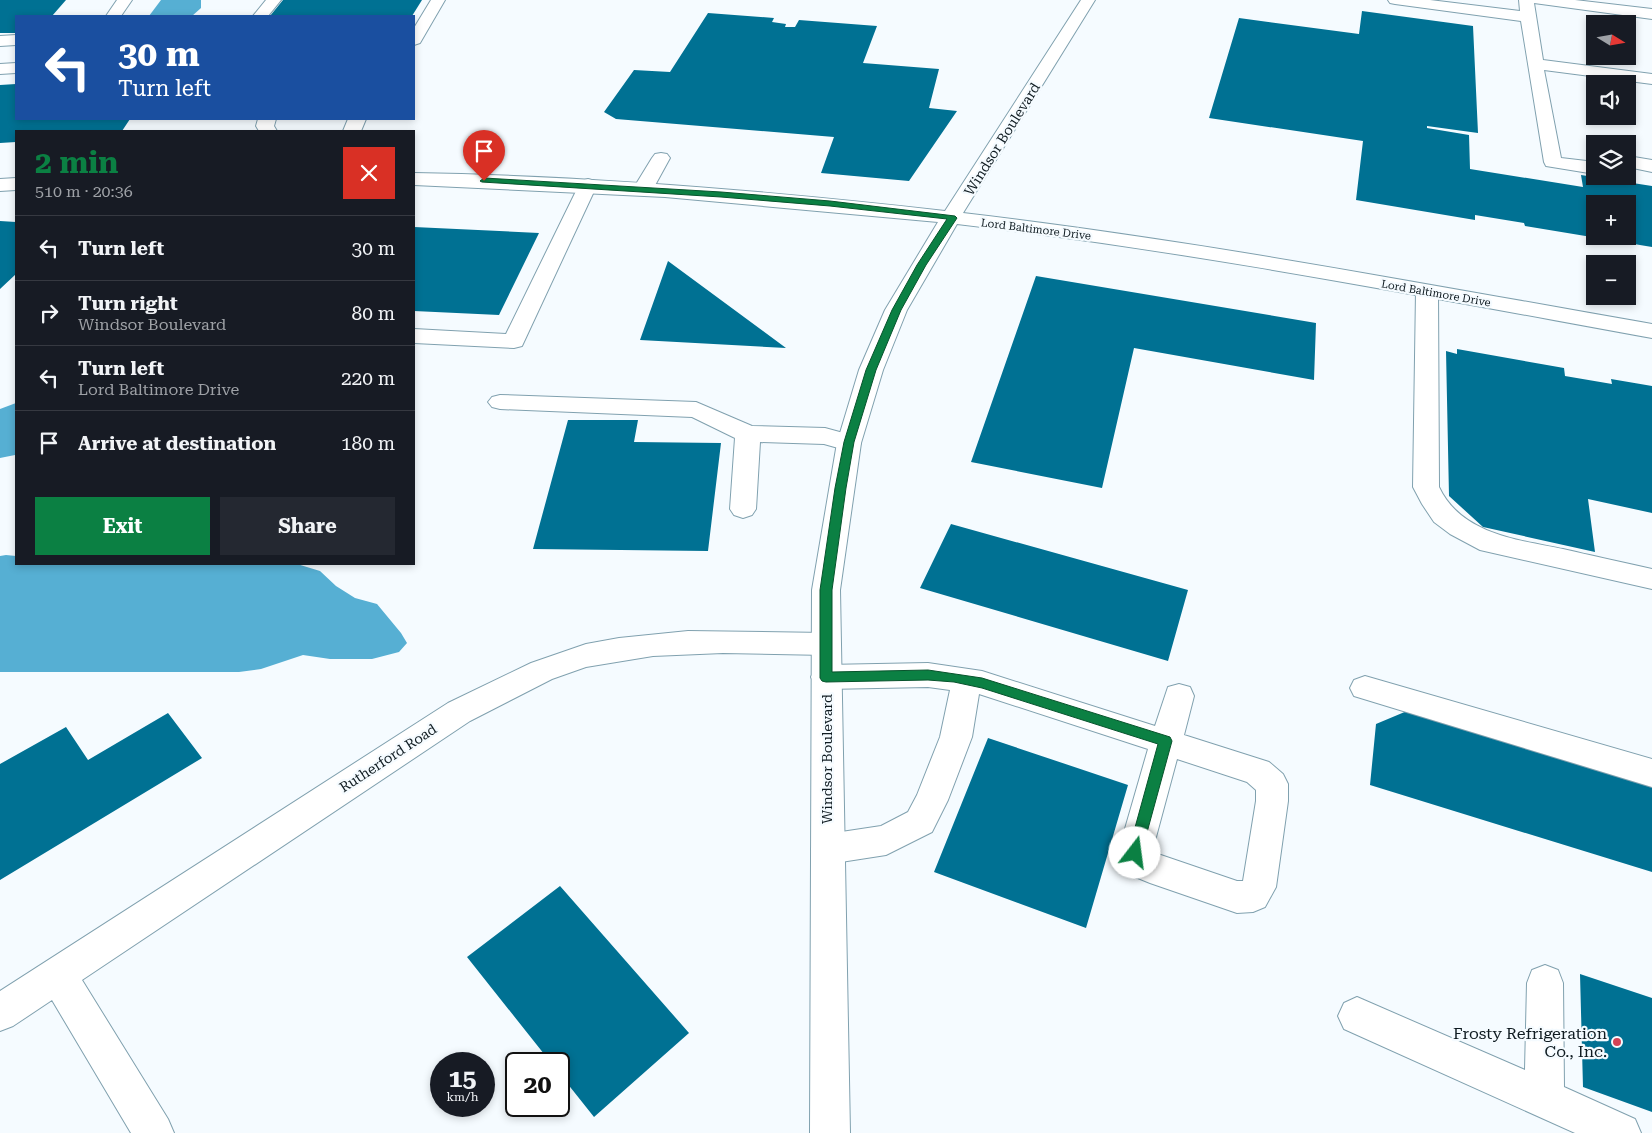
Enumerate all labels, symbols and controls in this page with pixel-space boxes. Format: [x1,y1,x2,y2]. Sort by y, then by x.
north arrow [1586,15,1636,65]
map controls [1586,15,1636,305]
text: 30 m [118,34,200,75]
icon: left [35,35,100,100]
button: sound [1586,75,1636,125]
text: Turn left [118,76,211,101]
street label: Windsor Boulevard [961,80,1043,198]
pin [463,130,505,181]
button: layers [1586,135,1636,185]
icon: arrive [470,137,498,165]
text: 2 min [35,145,118,180]
button: close [343,147,395,199]
text: 510 m · 20:36 [35,182,133,201]
button: + [1586,195,1636,245]
street label: Lord Baltimore Drive [980,216,1092,243]
icon: left [35,234,63,262]
text: Turn left [78,237,164,260]
text: 30 m [352,237,395,260]
button: − [1586,255,1636,305]
street label: Lord Baltimore Drive [1380,277,1492,310]
text: Turn right [78,292,178,315]
icon: right [35,299,63,327]
text: 80 m [352,302,395,325]
text: Windsor Boulevard [78,315,226,334]
text: Turn left [78,357,164,380]
icon: left [35,364,63,392]
text: 220 m [341,367,395,390]
text: Lord Baltimore Drive [78,380,239,399]
icon: arrive [35,429,63,457]
text: Arrive at destination [78,432,276,455]
text: 180 m [341,432,395,455]
button: Exit [35,497,210,555]
button: Share [220,497,395,555]
street label: Windsor Boulevard [819,694,835,824]
street label: Rutherford Road [337,721,440,795]
position arrow [1108,826,1160,878]
place label: Frosty Refrigeration Co., Inc. [1453,1024,1607,1061]
marker: Frosty Refrigeration Co., Inc. [1611,1036,1623,1048]
speed limit sign: 20 [505,1052,570,1117]
text: 15 [448,1064,477,1093]
text: km/h [446,1090,479,1104]

